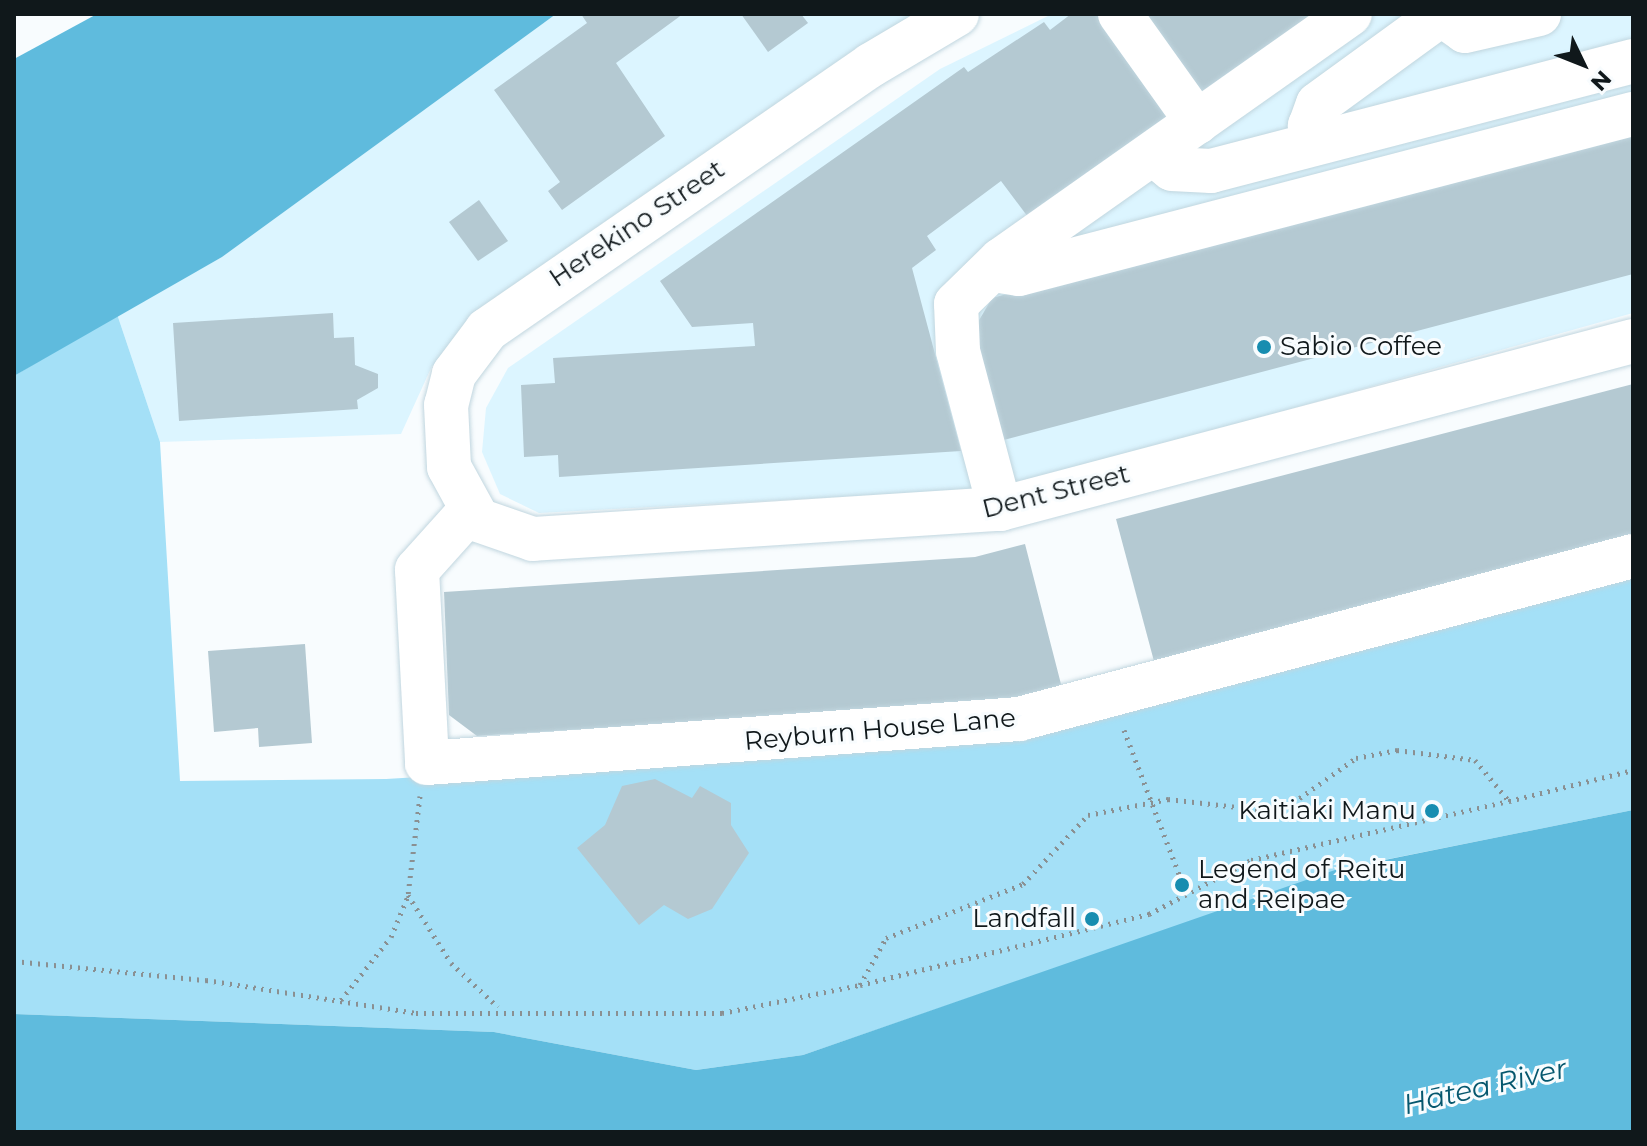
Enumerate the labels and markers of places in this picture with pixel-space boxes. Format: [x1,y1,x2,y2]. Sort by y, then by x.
place label: Sabio Coffee [1280,331,1442,363]
marker: Sabio Coffee [1255,338,1273,356]
place label: Kaitiaki Manu [1238,795,1416,827]
marker: Kaitiaki Manu [1423,802,1441,820]
place label: Legend of Reitu and Reipae [1198,854,1406,916]
marker: Legend of Reitu and Reipae [1173,876,1191,894]
place label: Landfall [972,903,1076,935]
marker: Landfall [1083,910,1101,928]

